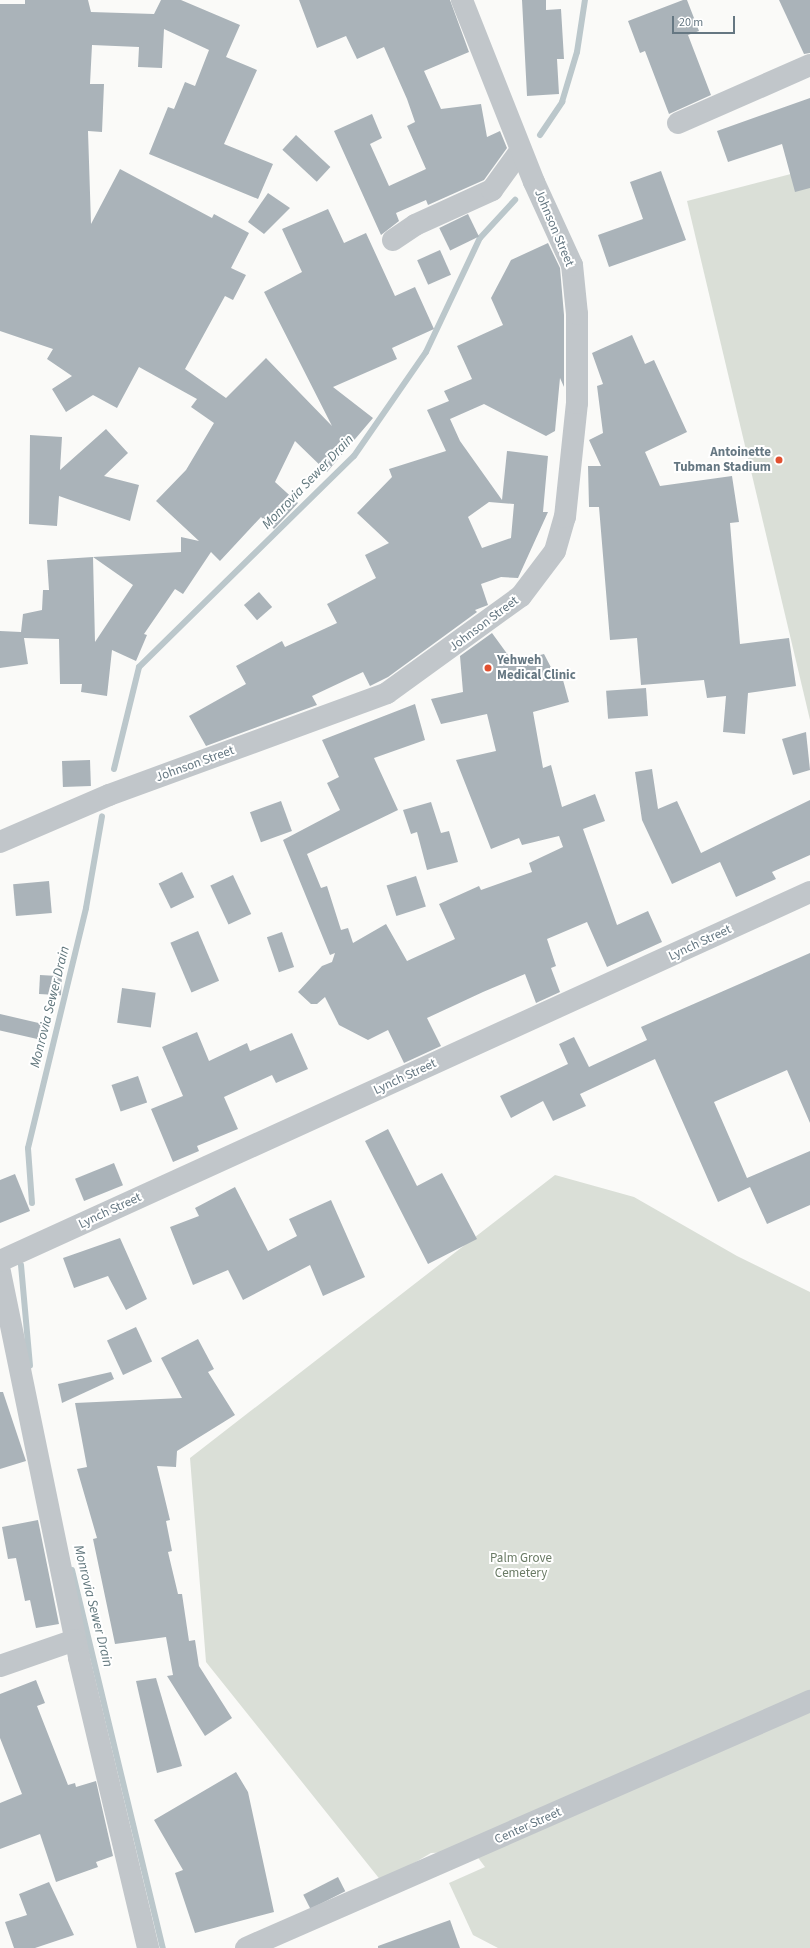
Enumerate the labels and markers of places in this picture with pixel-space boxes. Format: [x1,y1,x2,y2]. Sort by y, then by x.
place label: Antoinette Tubman Stadium [673,445,771,476]
marker: Antoinette Tubman Stadium [774,455,784,465]
place label: Yehweh Medical Clinic [497,653,576,684]
marker: Yehweh Medical Clinic [482,662,494,674]

